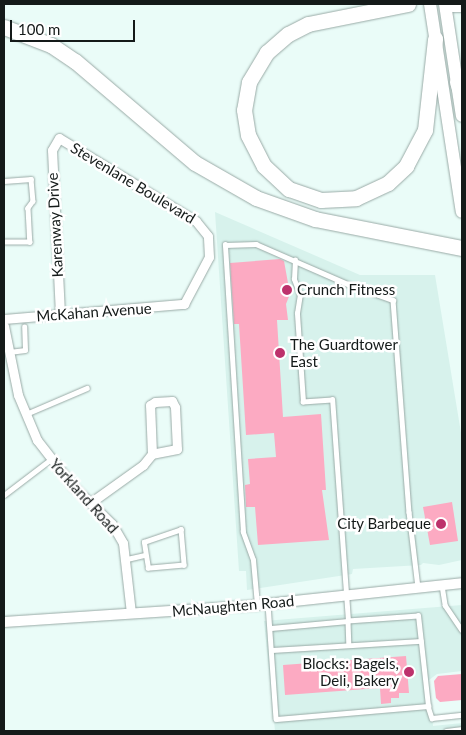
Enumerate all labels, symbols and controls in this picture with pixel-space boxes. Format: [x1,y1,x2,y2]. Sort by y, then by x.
scale bar [12,10,138,42]
text: 100 m [18,20,60,38]
street label: Stevenlane Boulevard [67,139,199,227]
street label: Karenway Drive [43,172,67,278]
place label: Crunch Fitness [297,281,395,299]
marker: Crunch Fitness [281,284,293,296]
street label: McKahan Avenue [36,299,152,325]
place label: The Guardtower East [290,335,398,370]
marker: The Guardtower East [274,347,286,359]
street label: Yorkland Road [46,455,122,537]
place label: City Barbeque [337,515,431,533]
marker: City Barbeque [435,518,447,530]
street label: McNaughten Road [171,592,295,620]
place label: Blocks: Bagels, Deli, Bakery [302,654,399,689]
marker: Blocks: Bagels, Deli, Bakery [403,666,415,678]

